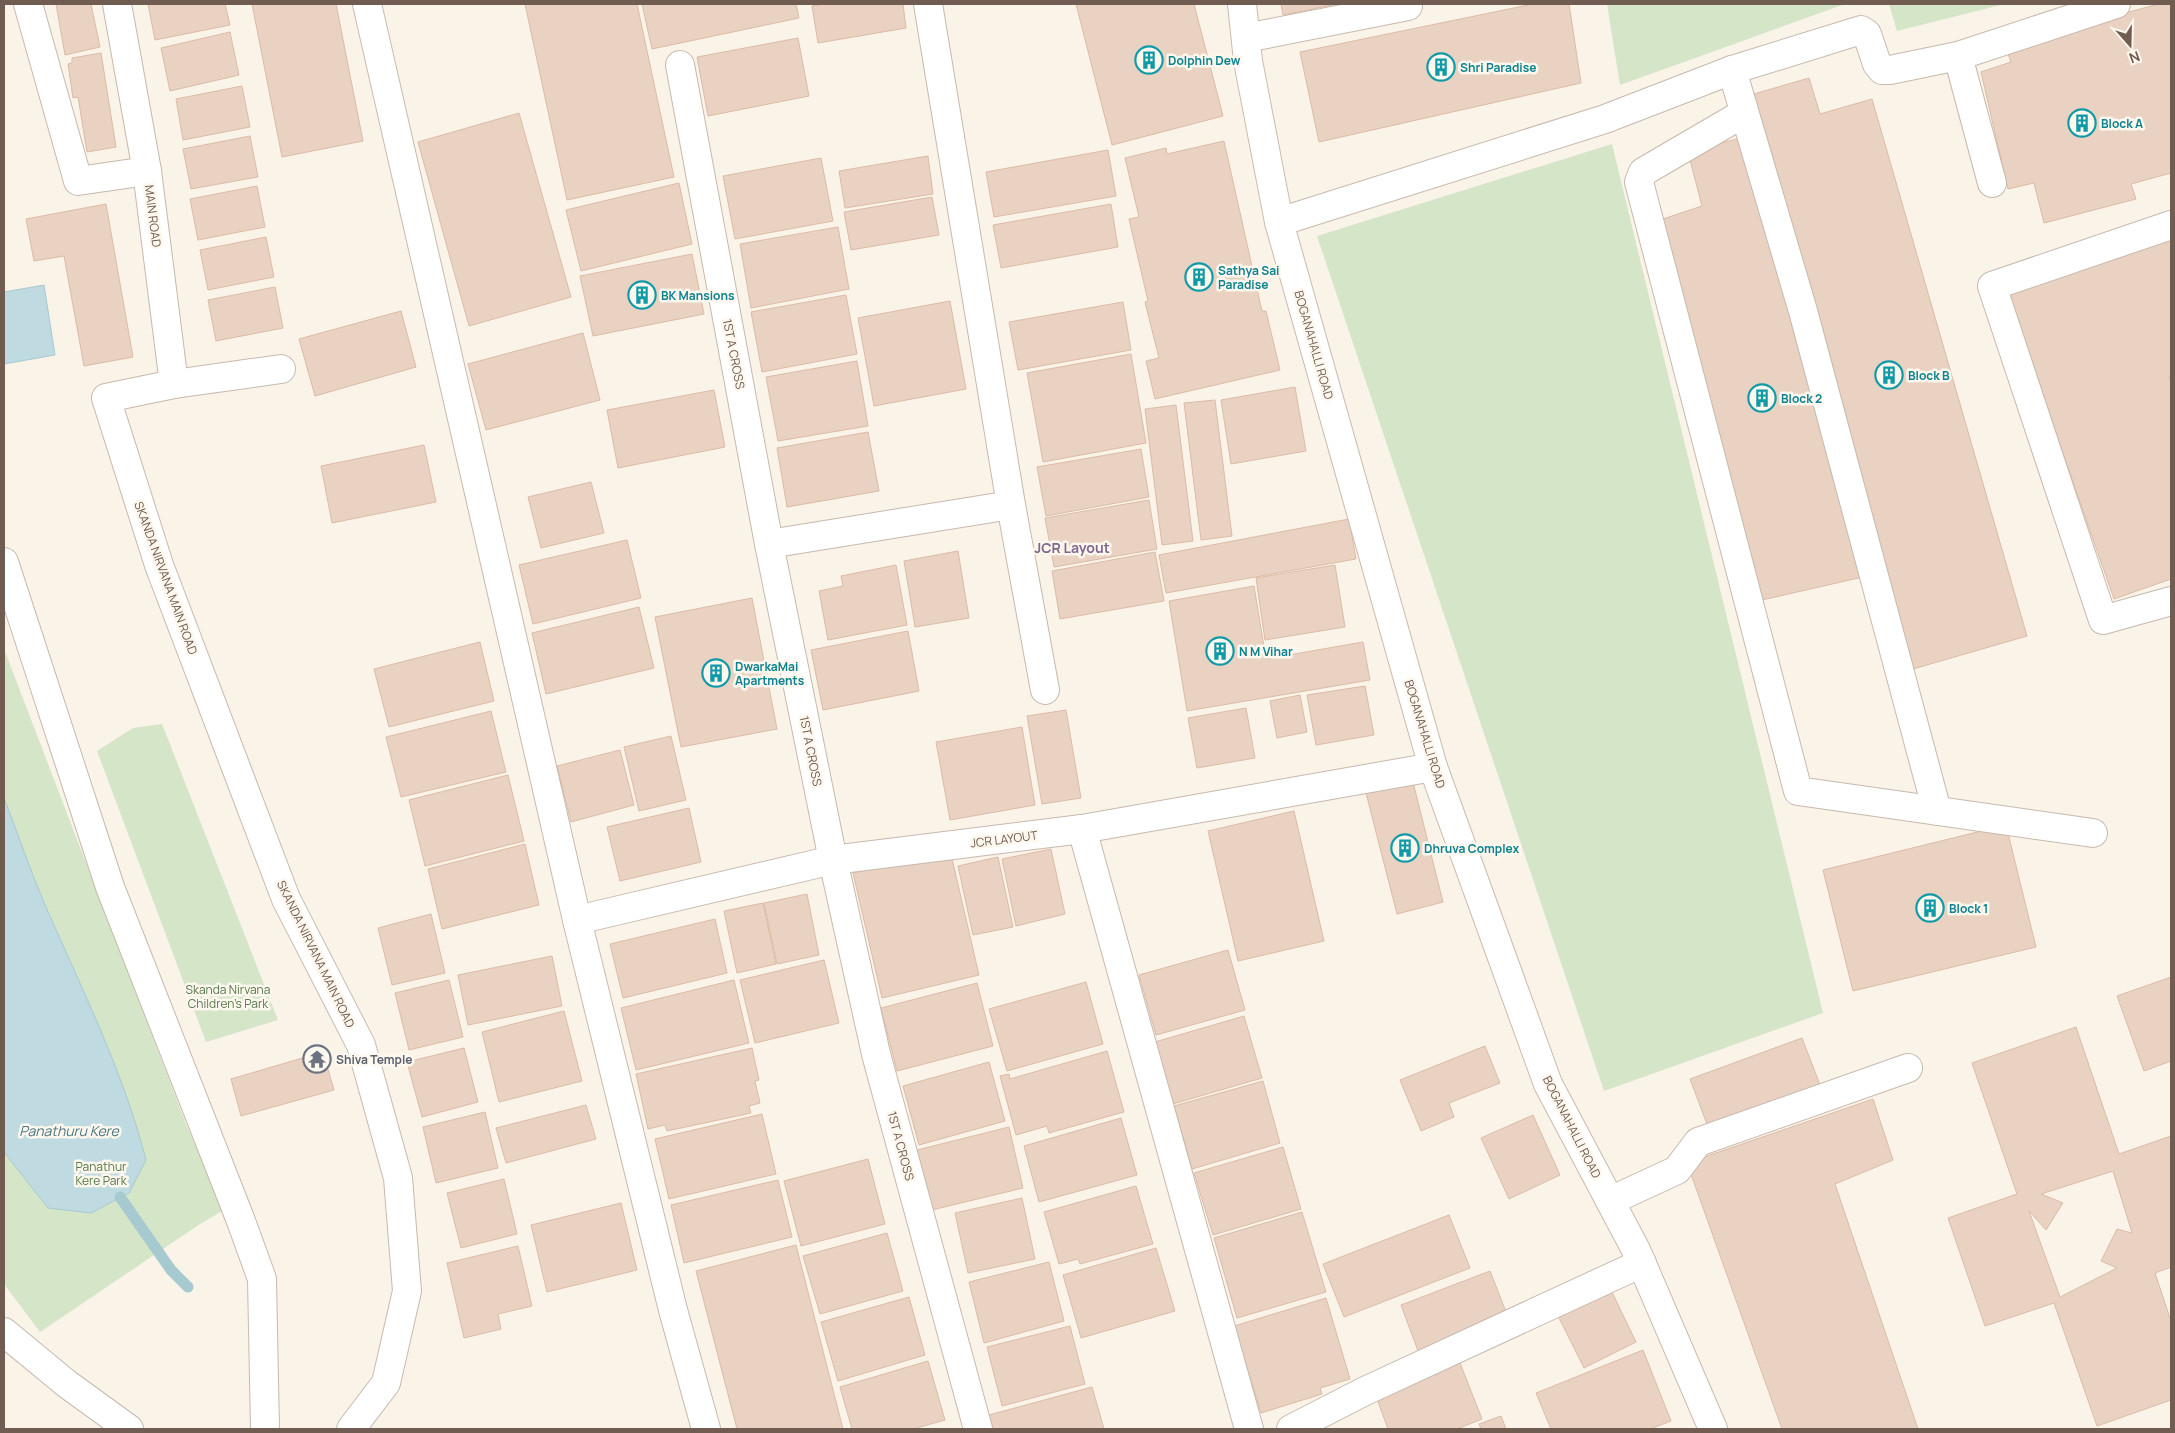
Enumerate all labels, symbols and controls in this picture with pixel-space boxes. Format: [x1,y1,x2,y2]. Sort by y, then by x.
north arrow [2105,20,2155,70]
building icon: Dolphin Dew [1134,45,1164,75]
text: N [2127,47,2143,68]
place label: Dolphin Dew [1168,52,1241,69]
building icon: Shri Paradise [1426,52,1456,82]
place label: Shri Paradise [1460,59,1536,76]
building icon: Block A [2067,108,2097,138]
place label: Block A [2101,115,2143,132]
street label: MAIN ROAD [141,184,165,248]
building icon: Sathya Sai Paradise [1184,262,1214,292]
place label: Sathya Sai Paradise [1218,262,1279,293]
building icon: BK Mansions [627,280,657,310]
place label: BK Mansions [661,287,735,304]
street label: BOGANAHALLI ROAD [1290,289,1338,401]
street label: 1ST A CROSS [719,317,749,391]
building icon: Block B [1874,360,1904,390]
place label: Block B [1908,367,1950,384]
building icon: Block 2 [1747,383,1777,413]
place label: Block 2 [1781,390,1822,407]
street label: SKANDA NIRVANA MAIN ROAD [130,499,202,657]
district label: JCR Layout [1034,538,1110,557]
building icon: N M Vihar [1205,636,1235,666]
place label: N M Vihar [1239,643,1293,660]
building icon: DwarkaMai Apartments [701,658,731,688]
place label: DwarkaMai Apartments [735,658,805,689]
street label: BOGANAHALLI ROAD [1400,678,1450,790]
street label: 1ST A CROSS [796,714,826,788]
street label: JCR LAYOUT [969,826,1039,852]
building icon: Dhruva Complex [1390,833,1420,863]
place label: Dhruva Complex [1424,840,1520,857]
street label: SKANDA NIRVANA MAIN ROAD [273,878,359,1030]
building icon: Block 1 [1915,893,1945,923]
place label: Block 1 [1949,900,1988,917]
park label: Skanda Nirvana Children's Park [186,981,270,1012]
temple icon: Shiva Temple [302,1044,332,1074]
place label: Shiva Temple [336,1051,412,1068]
street label: BOGANAHALLI ROAD [1539,1073,1605,1181]
street label: 1ST A CROSS [884,1109,918,1183]
water label: Panathuru Kere [19,1121,120,1140]
park label: Panathur Kere Park [75,1158,128,1189]

